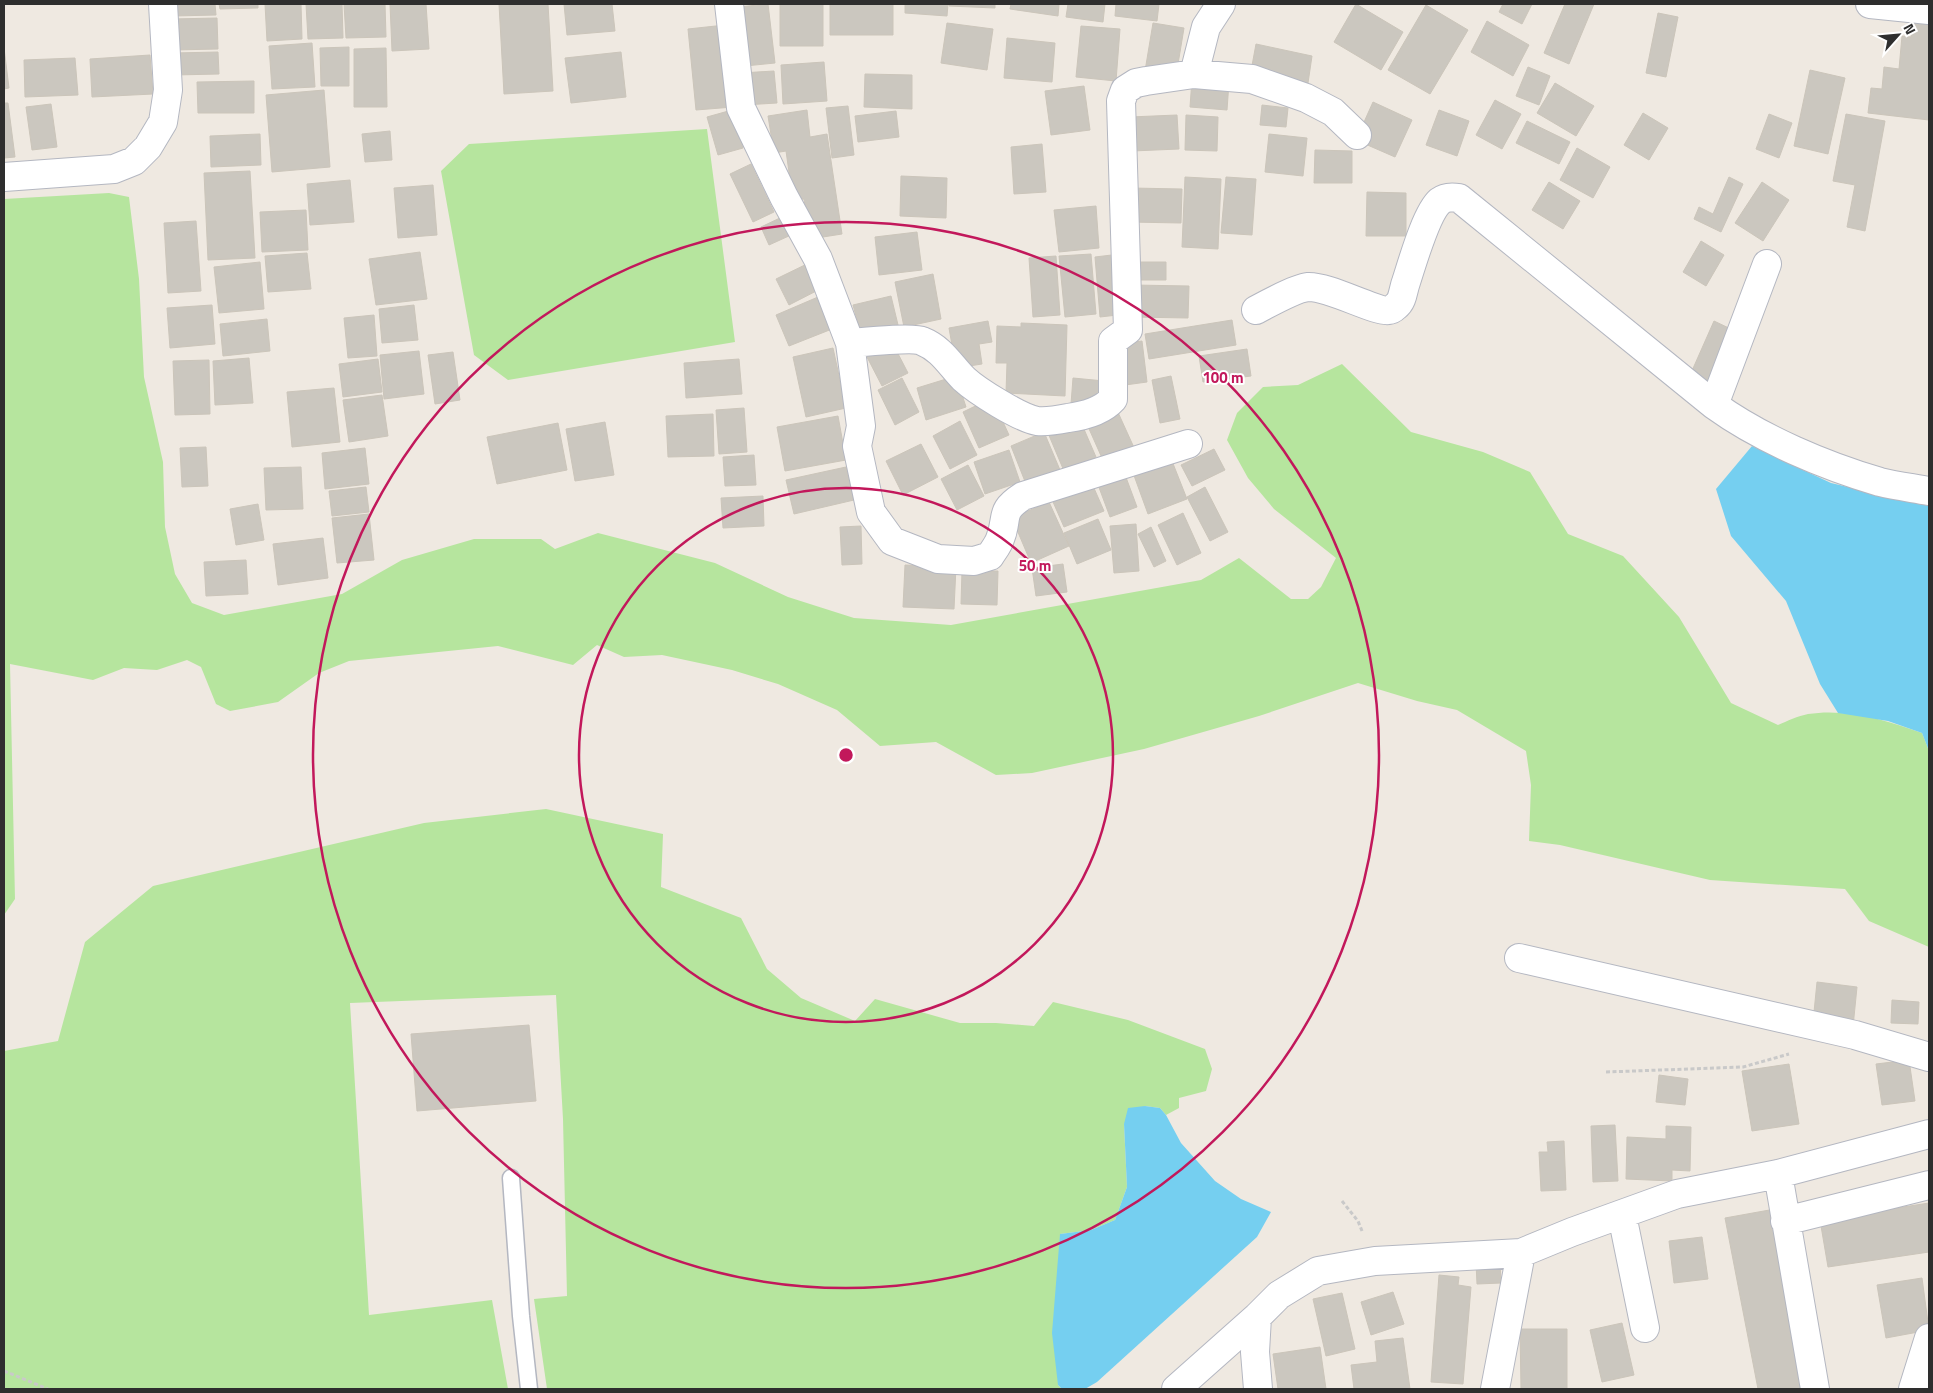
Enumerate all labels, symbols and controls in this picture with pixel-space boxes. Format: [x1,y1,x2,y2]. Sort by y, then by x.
north arrow [1873,10,1923,60]
text: N [1898,20,1922,38]
text: 100 m [1202,366,1244,389]
text: 50 m [1019,554,1051,577]
centre of rings [837,746,855,764]

